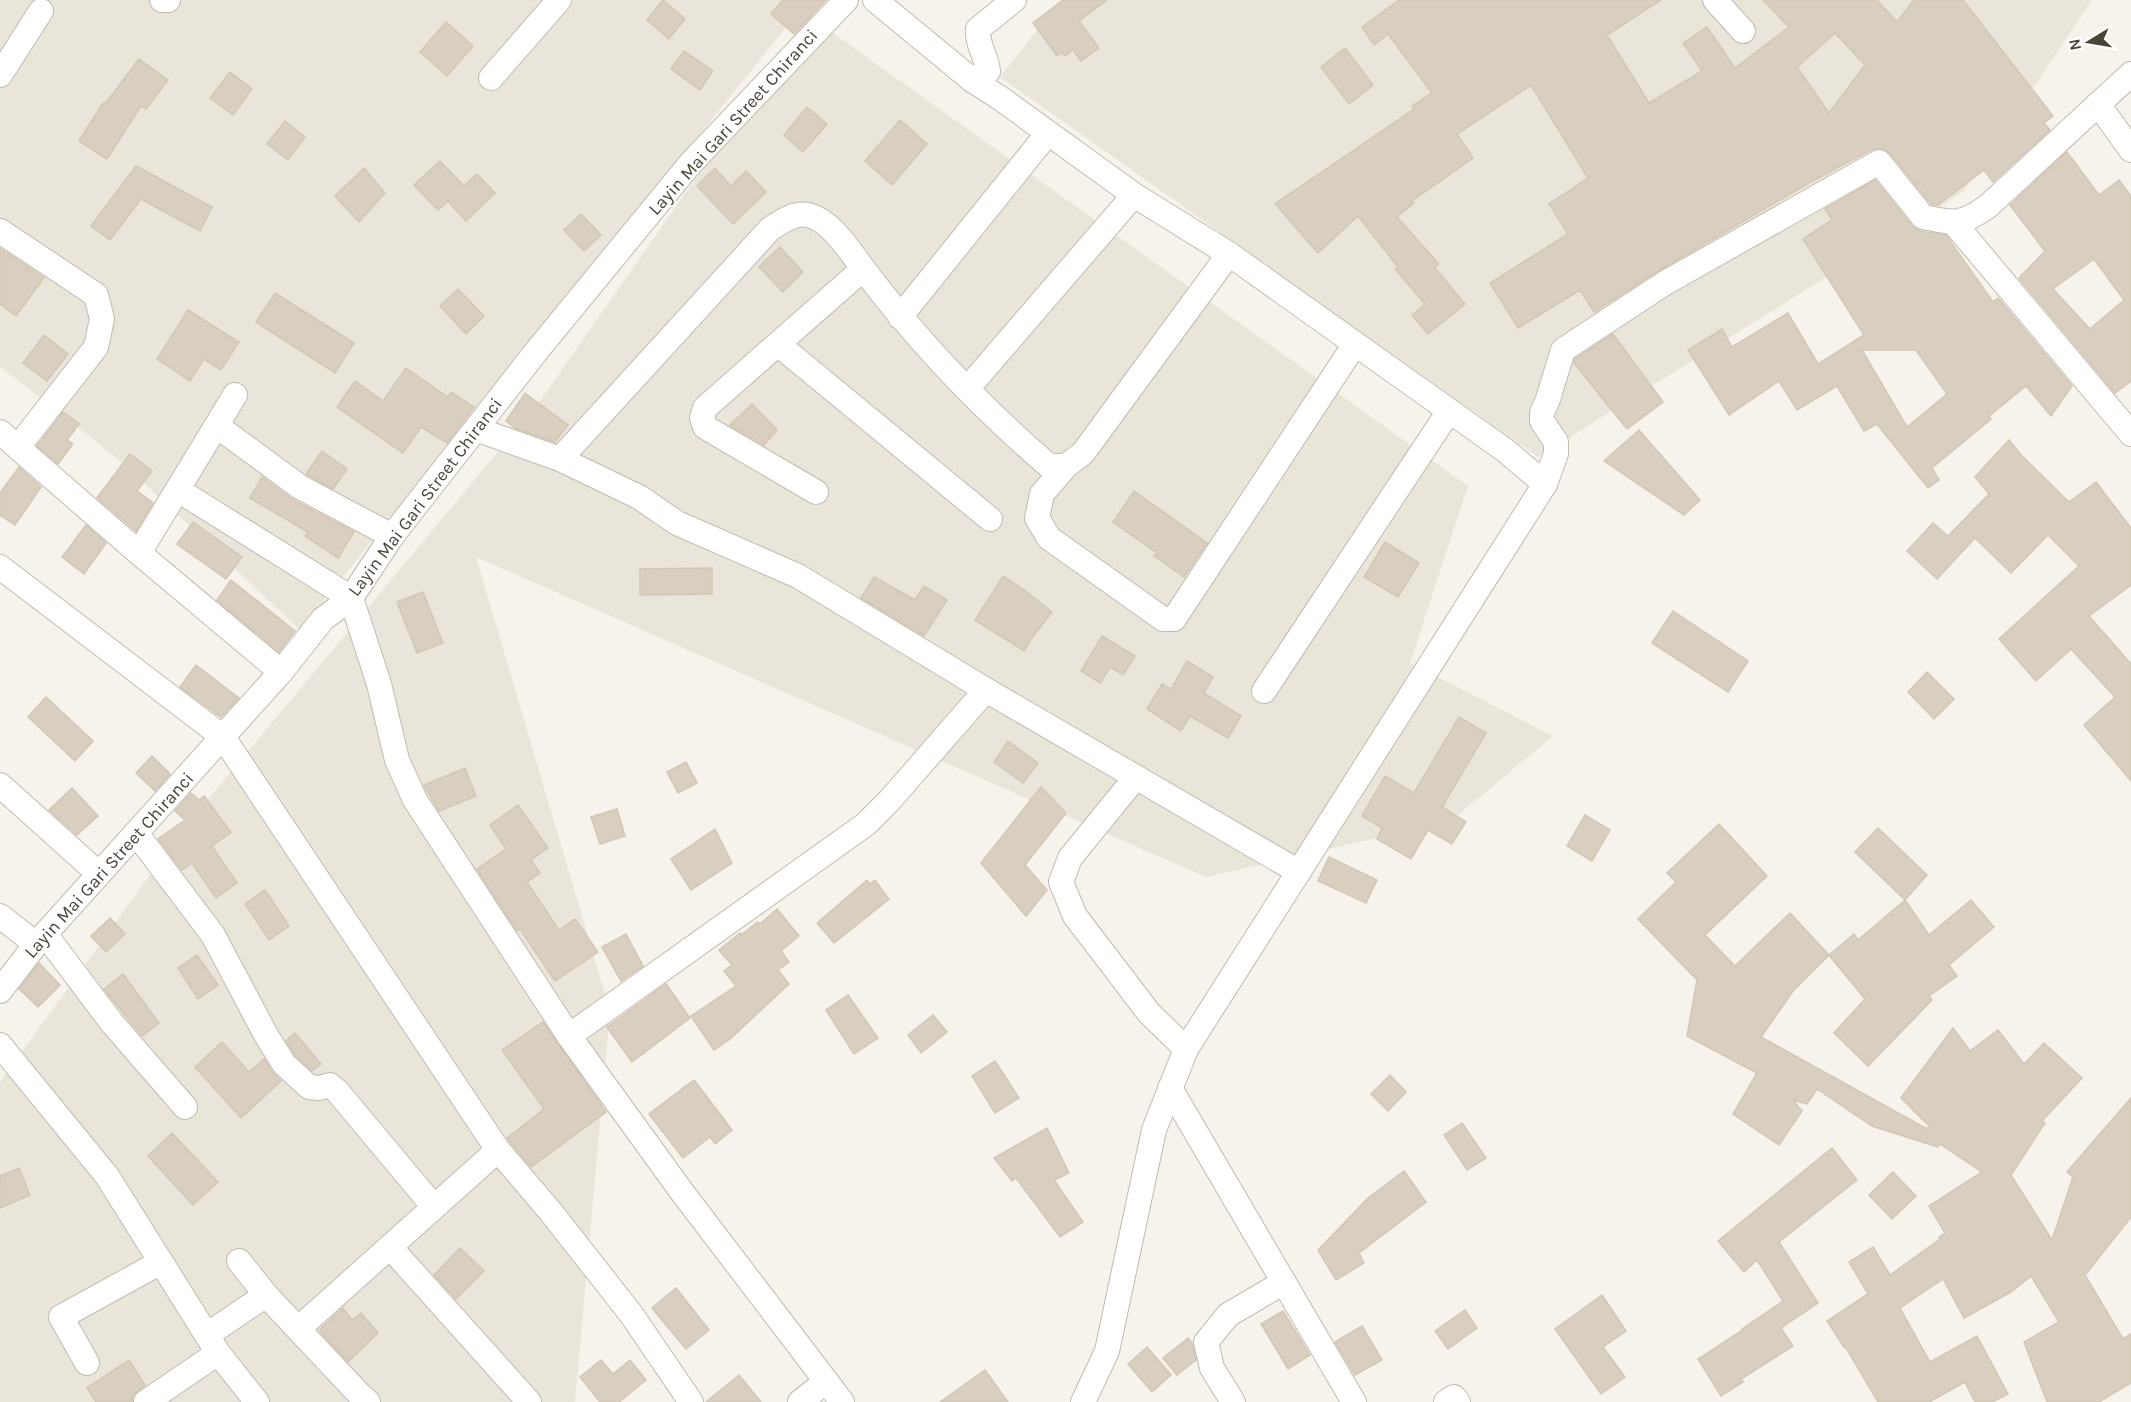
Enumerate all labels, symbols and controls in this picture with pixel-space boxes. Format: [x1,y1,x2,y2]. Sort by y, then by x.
north arrow [2059,12,2119,72]
street label: Layin Mai Gari Street Chiranci [644,25,822,219]
text: N [2064,37,2085,52]
street label: Layin Mai Gari Street Chiranci [343,394,507,600]
street label: Layin Mai Gari Street Chiranci [20,768,198,962]

